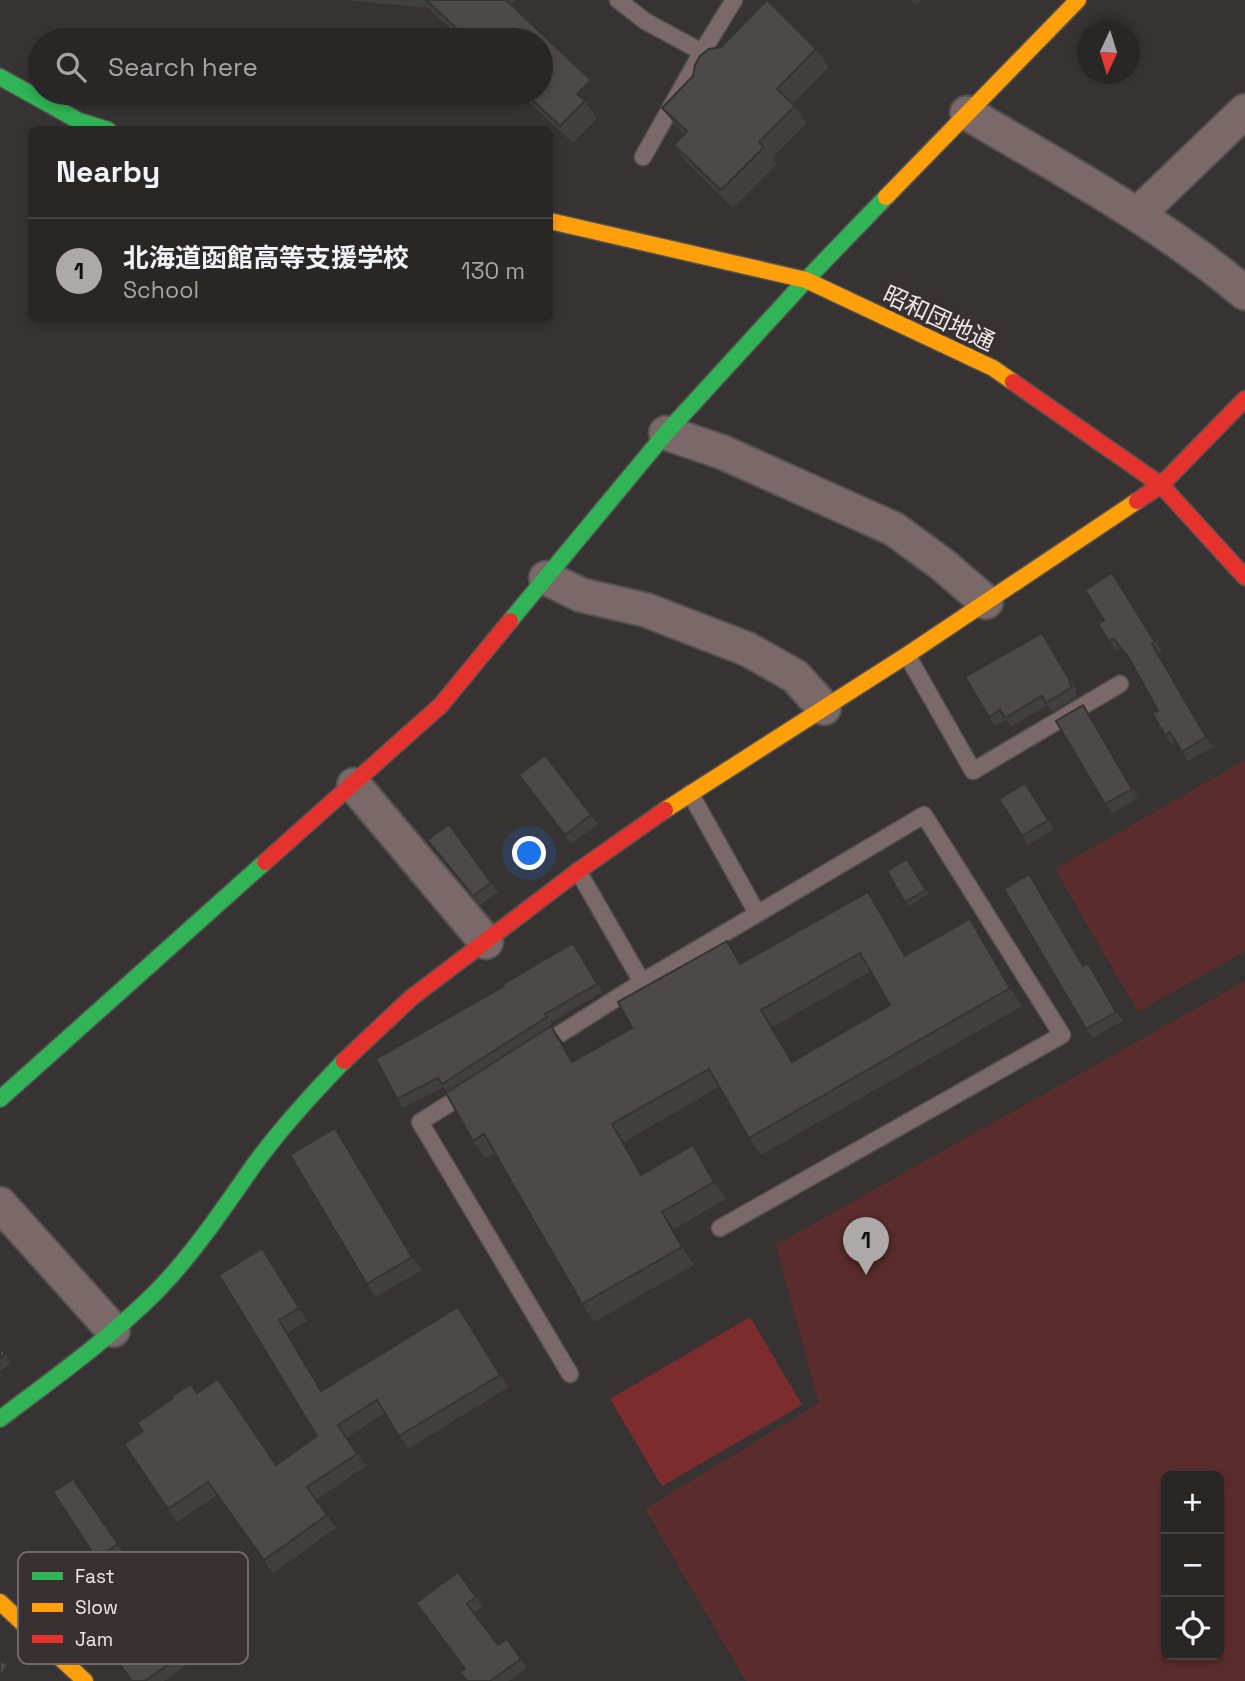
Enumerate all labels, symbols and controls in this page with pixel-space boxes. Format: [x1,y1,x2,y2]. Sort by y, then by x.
north arrow [1077,21,1140,84]
search box [28,28,553,105]
icon: search [52,48,90,86]
text: Search here [108,50,258,84]
text: Nearby [56,152,160,191]
text: 北海道函館高等支援学校 [123,241,409,275]
text: 1 [74,256,84,286]
text: 130 m [461,256,525,286]
text: School [123,275,199,305]
street label: 昭和団地通 [878,279,1000,357]
your location [512,836,546,870]
pin: 1 [843,1217,889,1275]
map controls [1161,1471,1224,1660]
button: + [1161,1471,1224,1534]
button: − [1161,1534,1224,1597]
legend [18,1552,248,1664]
text: Fast [75,1564,115,1589]
text: Slow [75,1595,118,1620]
button: locate [1161,1597,1224,1660]
text: Jam [75,1627,113,1652]

